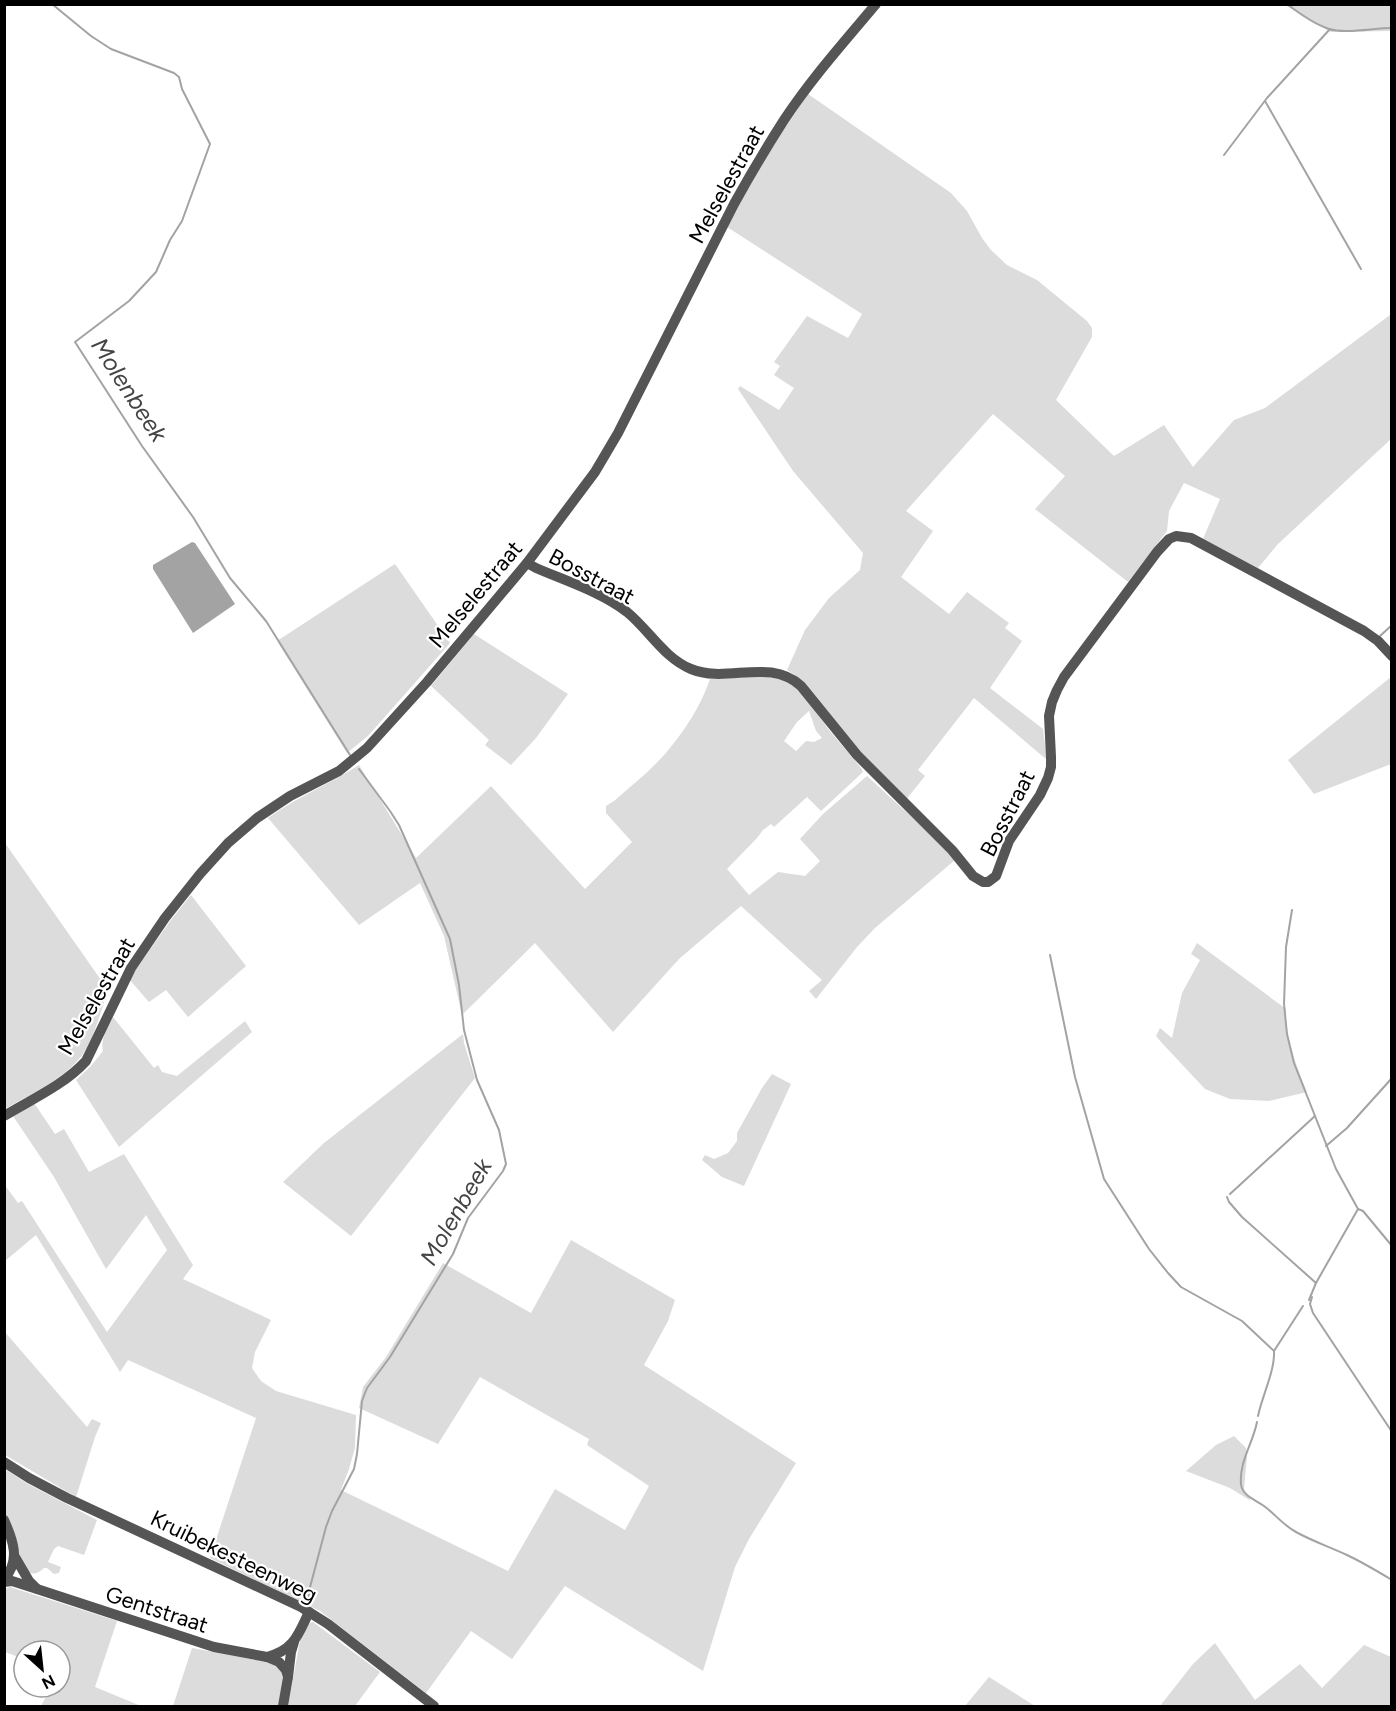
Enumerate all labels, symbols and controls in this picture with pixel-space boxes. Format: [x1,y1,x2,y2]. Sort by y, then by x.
street label: Melselestraat [683,120,770,248]
water label: Molenbeek [85,332,174,448]
street label: Melselestraat [423,535,528,653]
street label: Bosstraat [544,543,639,610]
street label: Bosstraat [974,766,1041,861]
street label: Melselestraat [52,933,141,1060]
water label: Molenbeek [413,1152,498,1270]
street label: Kruibekesteenweg [146,1504,322,1608]
street label: Gentstraat [102,1580,211,1639]
north arrow [12,1639,72,1699]
text: N [39,1671,58,1693]

